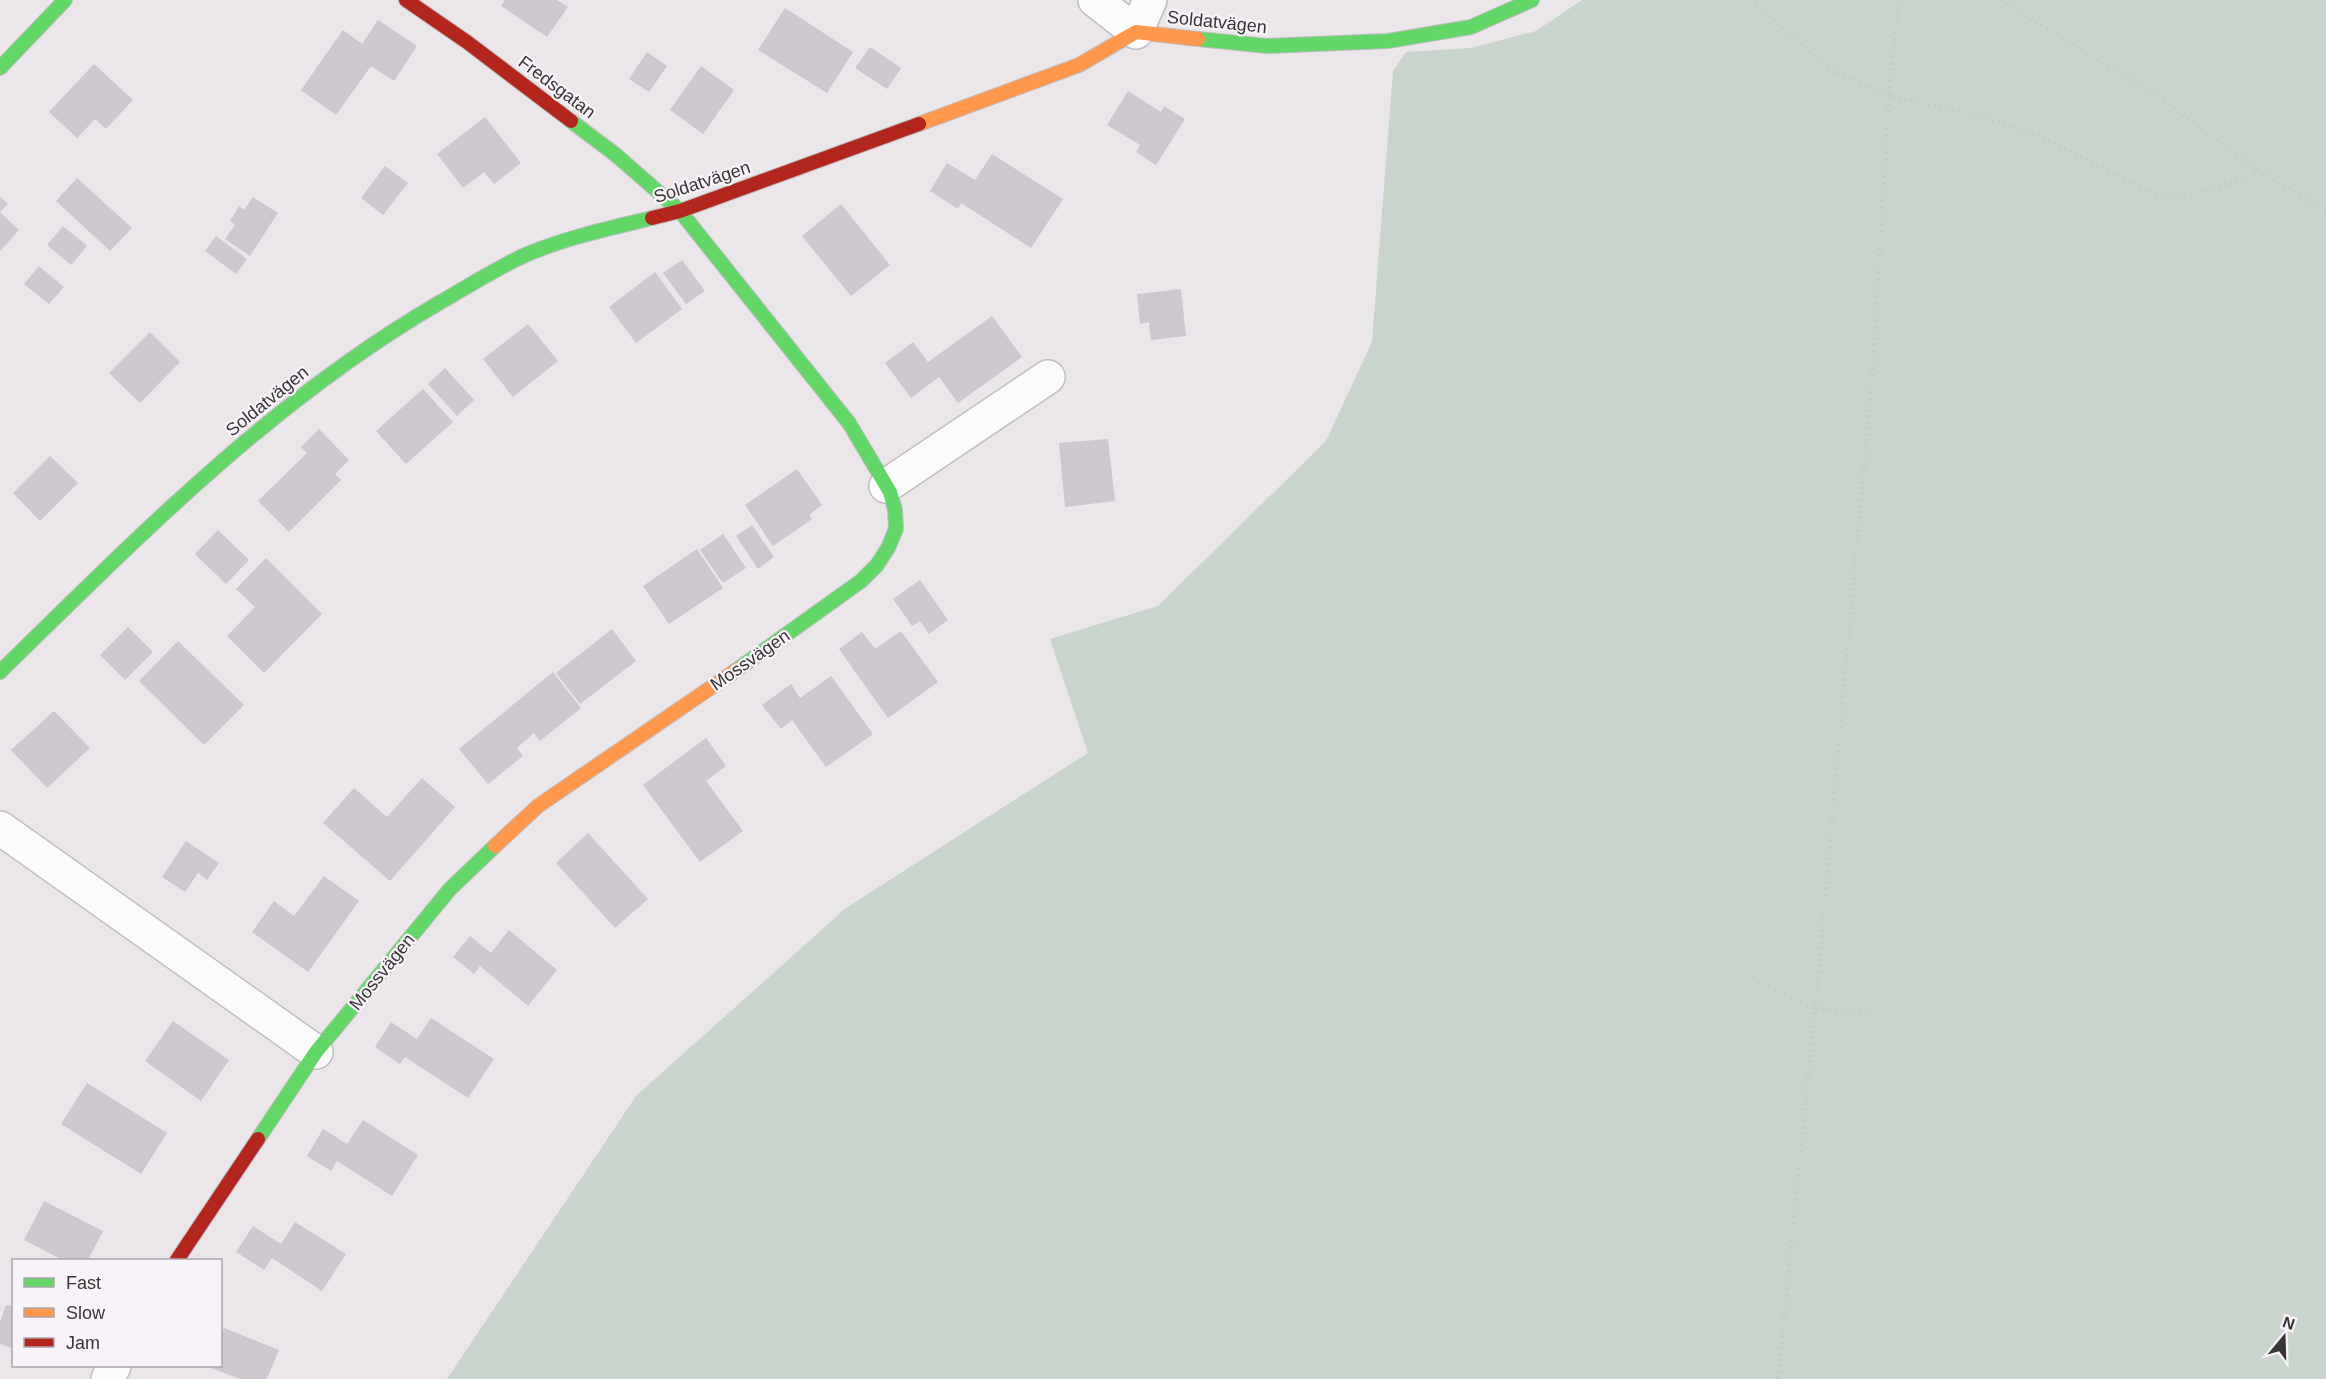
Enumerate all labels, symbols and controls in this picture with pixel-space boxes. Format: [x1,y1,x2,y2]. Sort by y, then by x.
street label: Soldatvägen [1166,7,1268,37]
street label: Fredsgatan [515,52,599,122]
street label: Soldatvägen [651,157,753,207]
street label: Soldatvägen [222,362,312,440]
street label: Mossvägen [707,625,793,695]
street label: Mossvägen [345,930,419,1014]
legend [12,1259,222,1367]
text: Fast [66,1273,101,1293]
text: Slow [66,1303,106,1323]
north arrow [2254,1307,2314,1367]
text: N [2280,1313,2297,1333]
text: Jam [66,1333,100,1353]

